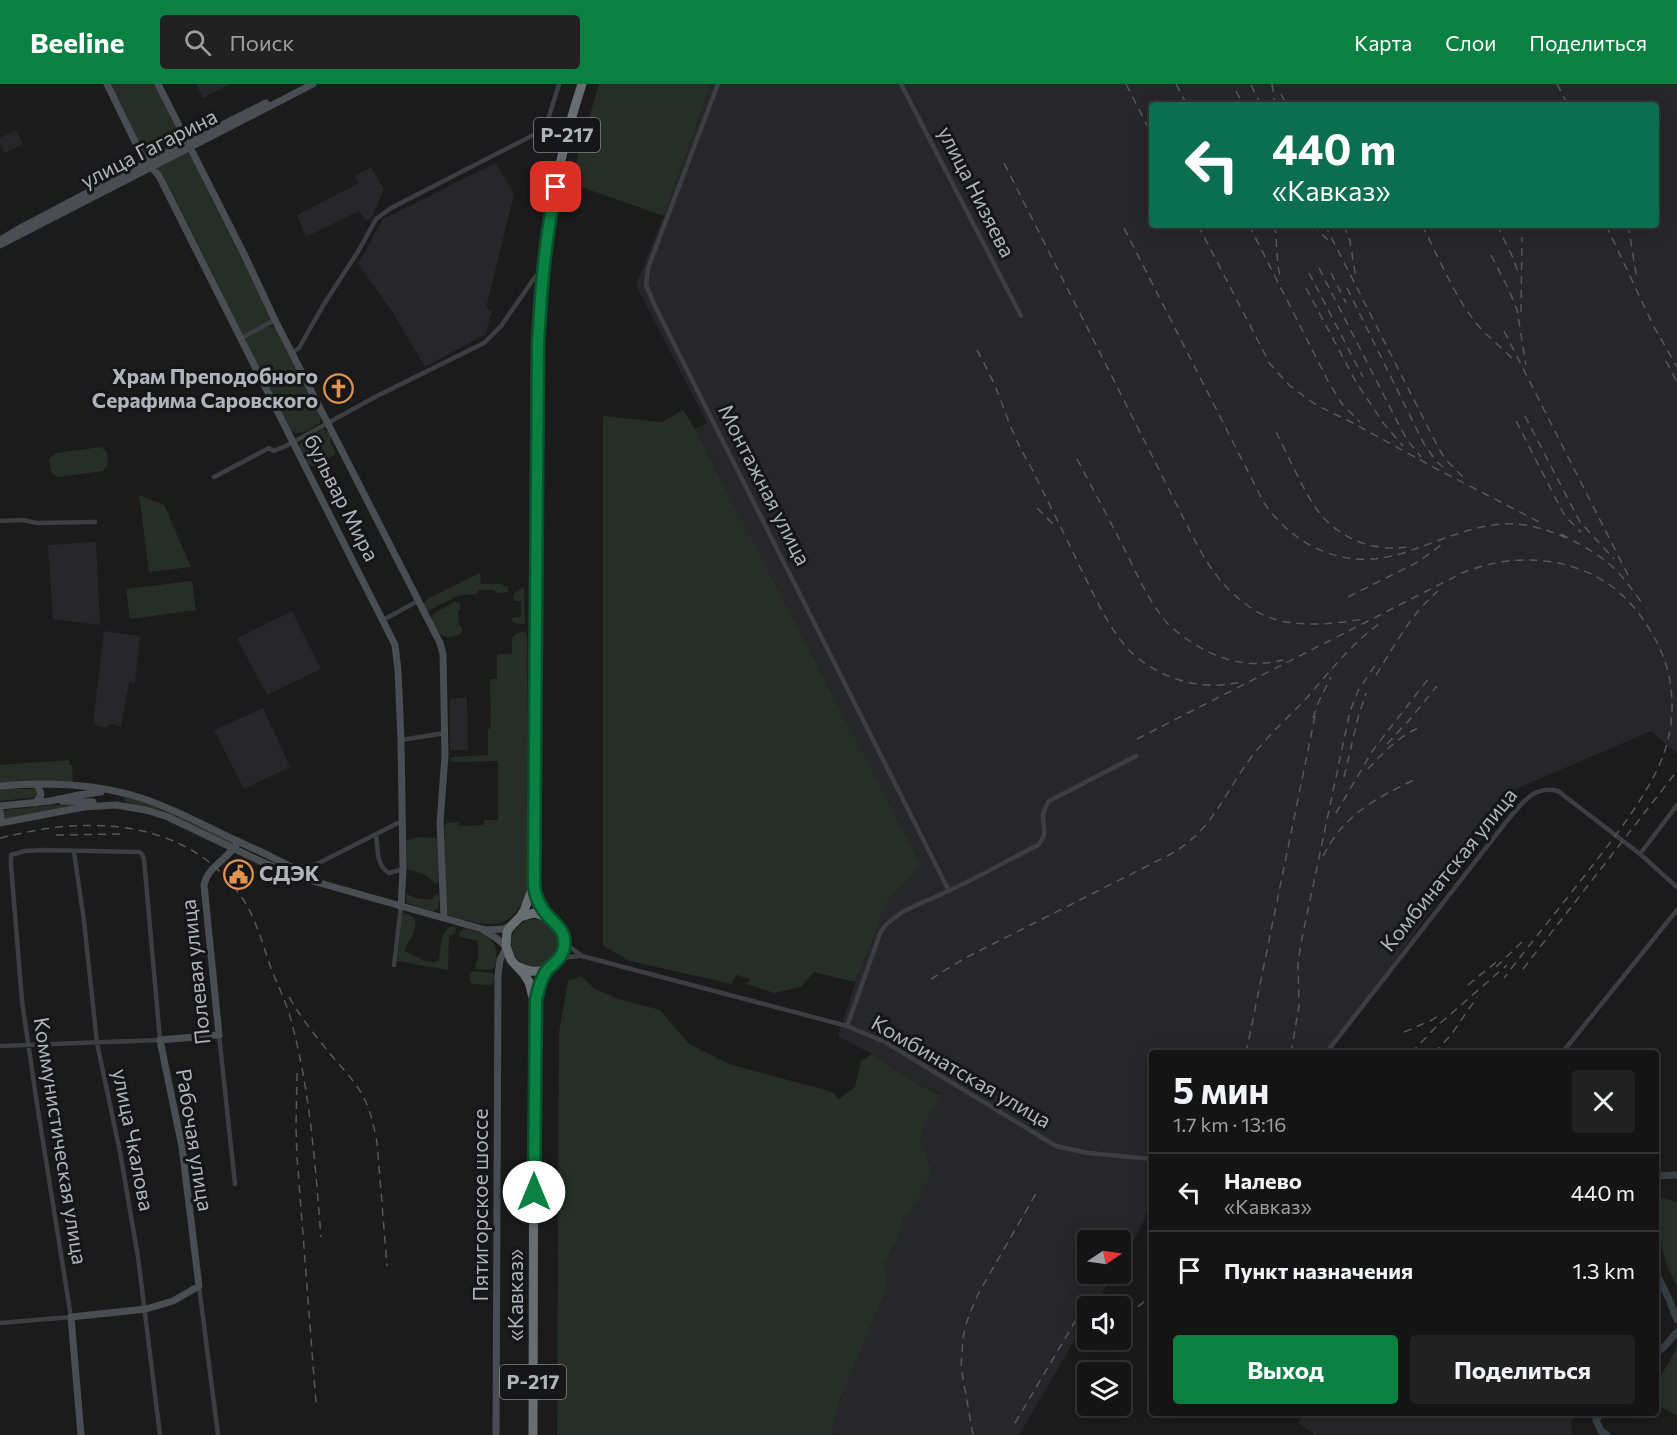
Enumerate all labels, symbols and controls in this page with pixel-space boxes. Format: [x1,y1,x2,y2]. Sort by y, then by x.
search box [160,15,580,69]
text: Beeline [30,25,124,59]
icon: search [181,26,214,59]
text: Поиск [229,29,294,56]
text: Карта [1354,30,1412,55]
text: Слои [1445,30,1496,55]
text: Поделиться [1529,30,1647,55]
street label: улица Гагарина [76,103,221,193]
road number: Р-217 [534,118,600,152]
street label: улица Низяева [934,122,1021,261]
text: 440 m [1272,122,1396,174]
icon: left [1173,126,1251,204]
pin [530,161,581,212]
icon: arrive [539,170,572,203]
text: «Кавказ» [1272,174,1391,207]
place label: Храм Преподобного Серафима Саровского [92,363,318,412]
church icon: Храм Преподобного Серафима Саровского [323,373,355,405]
street label: Монтажная улица [714,400,817,569]
street label: бульвар Мира [300,430,385,565]
street label: Комбинатская улица [1374,782,1521,956]
public building icon: СДЭК [222,858,254,890]
place label: СДЭК [259,860,320,885]
street label: Полевая улица [174,898,215,1046]
street label: Комбинатская улица [868,1009,1056,1132]
street label: Коммунистическая улица [30,1015,93,1266]
street label: улица Чкалова [108,1066,161,1213]
street label: Рабочая улица [172,1067,219,1213]
text: 5 мин [1173,1067,1269,1111]
button: close [1572,1070,1635,1133]
street label: Пятигорское шоссе [467,1108,492,1302]
text: 1.7 km · 13:16 [1173,1112,1287,1136]
position arrow [502,1160,566,1224]
text: Налево [1224,1167,1302,1194]
icon: left [1173,1176,1206,1209]
text: 440 m [1571,1179,1635,1206]
text: «Кавказ» [1224,1194,1312,1218]
north arrow [1077,1230,1131,1284]
map controls [1077,1230,1131,1416]
street label: «Кавказ» [502,1249,527,1341]
icon: arrive [1173,1254,1206,1287]
text: Пункт назначения [1224,1257,1413,1284]
text: 1.3 km [1573,1257,1635,1284]
button: sound [1077,1296,1131,1350]
button: Выход [1173,1335,1398,1404]
button: Поделиться [1410,1335,1635,1404]
button: layers [1077,1362,1131,1416]
road number: Р-217 [500,1365,566,1399]

